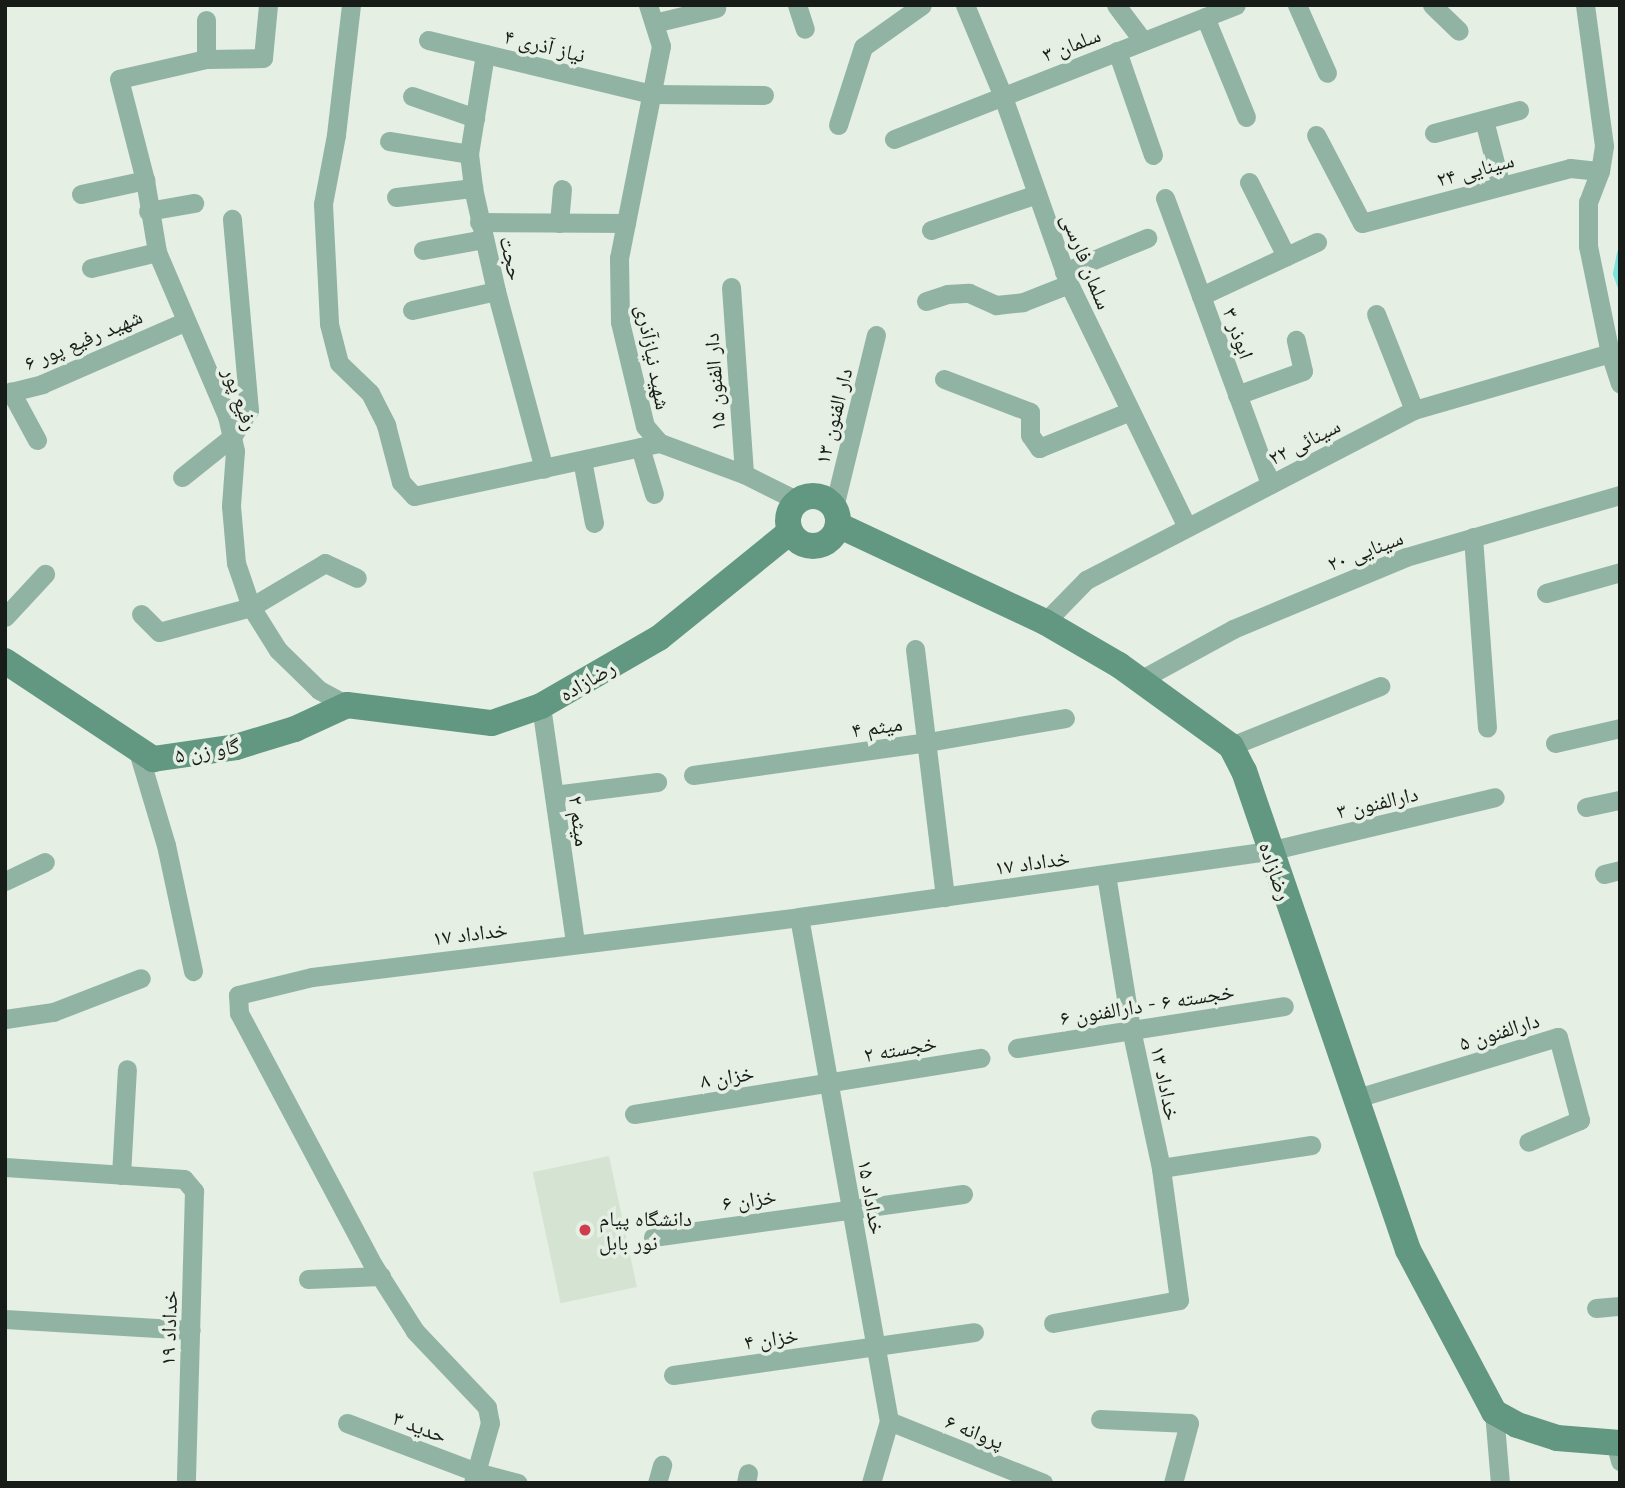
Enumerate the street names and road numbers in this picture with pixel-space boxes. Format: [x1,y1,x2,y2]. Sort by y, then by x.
street label: سلمان ۳ [1038,21,1104,67]
street label: نیاز آذری ۴ [502,23,588,67]
street label: سینایی ۲۴ [1434,147,1516,191]
street label: سلمان فارسی [1056,209,1118,313]
street label: حجت [495,233,529,283]
street label: شهید نیازآذری [631,302,677,412]
street label: شهید رفیع پور ۶ [20,303,146,375]
street label: ابوذر ۳ [1218,304,1260,362]
street label: دار الفنون ۱۵ [698,332,730,432]
street label: رفیع پور [218,364,264,434]
street label: دار الفنون ۱۳ [809,365,857,467]
street label: سینائی ۲۲ [1264,412,1344,470]
street label: سینایی ۲۰ [1324,524,1406,576]
street label: رضازاده [555,654,619,706]
street label: میثم ۴ [850,710,904,742]
street label: گاو زن ۵ [173,732,241,768]
street label: دارالفنون ۳ [1334,780,1420,824]
street label: میثم ۲ [564,794,596,848]
street label: رضازاده [1254,838,1298,904]
street label: خداداد ۱۷ [993,844,1071,880]
street label: خداداد ۱۷ [431,916,509,950]
street label: خجسته ۶ - دارالفنون ۶ [1058,978,1236,1030]
street label: دارالفنون ۵ [1456,1007,1542,1055]
street label: خجسته ۲ [862,1029,938,1067]
street label: خداداد ۱۳ [1146,1044,1186,1122]
street label: خزان ۸ [698,1059,756,1093]
street label: خداداد ۱۵ [853,1158,891,1236]
street label: خزان ۶ [720,1183,778,1215]
street label: خداداد ۱۹ [154,1290,182,1366]
street label: خزان ۴ [742,1322,800,1354]
street label: حدید ۳ [390,1404,450,1448]
street label: پروانه ۶ [942,1408,1008,1454]

